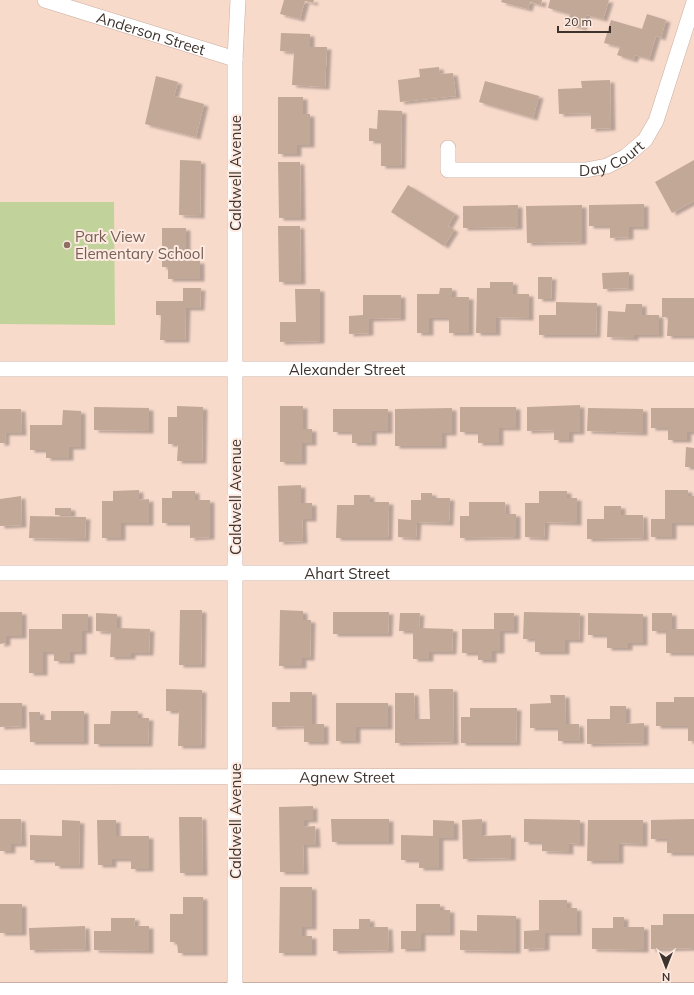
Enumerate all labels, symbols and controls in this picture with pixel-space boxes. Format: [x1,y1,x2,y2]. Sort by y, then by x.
street label: Anderson Street [94,7,208,59]
scale bar [558,8,610,34]
text: 20 m [564,14,592,29]
street label: Caldwell Avenue [226,115,245,231]
street label: Day Court [579,136,648,180]
place label: Park View Elementary School [75,227,204,263]
marker: Park View Elementary School [62,240,72,250]
street label: Alexander Street [289,360,405,379]
street label: Caldwell Avenue [226,439,245,555]
street label: Ahart Street [304,564,390,583]
street label: Caldwell Avenue [226,763,245,879]
street label: Agnew Street [299,767,395,786]
north arrow [646,947,686,987]
text: N [662,970,670,984]

